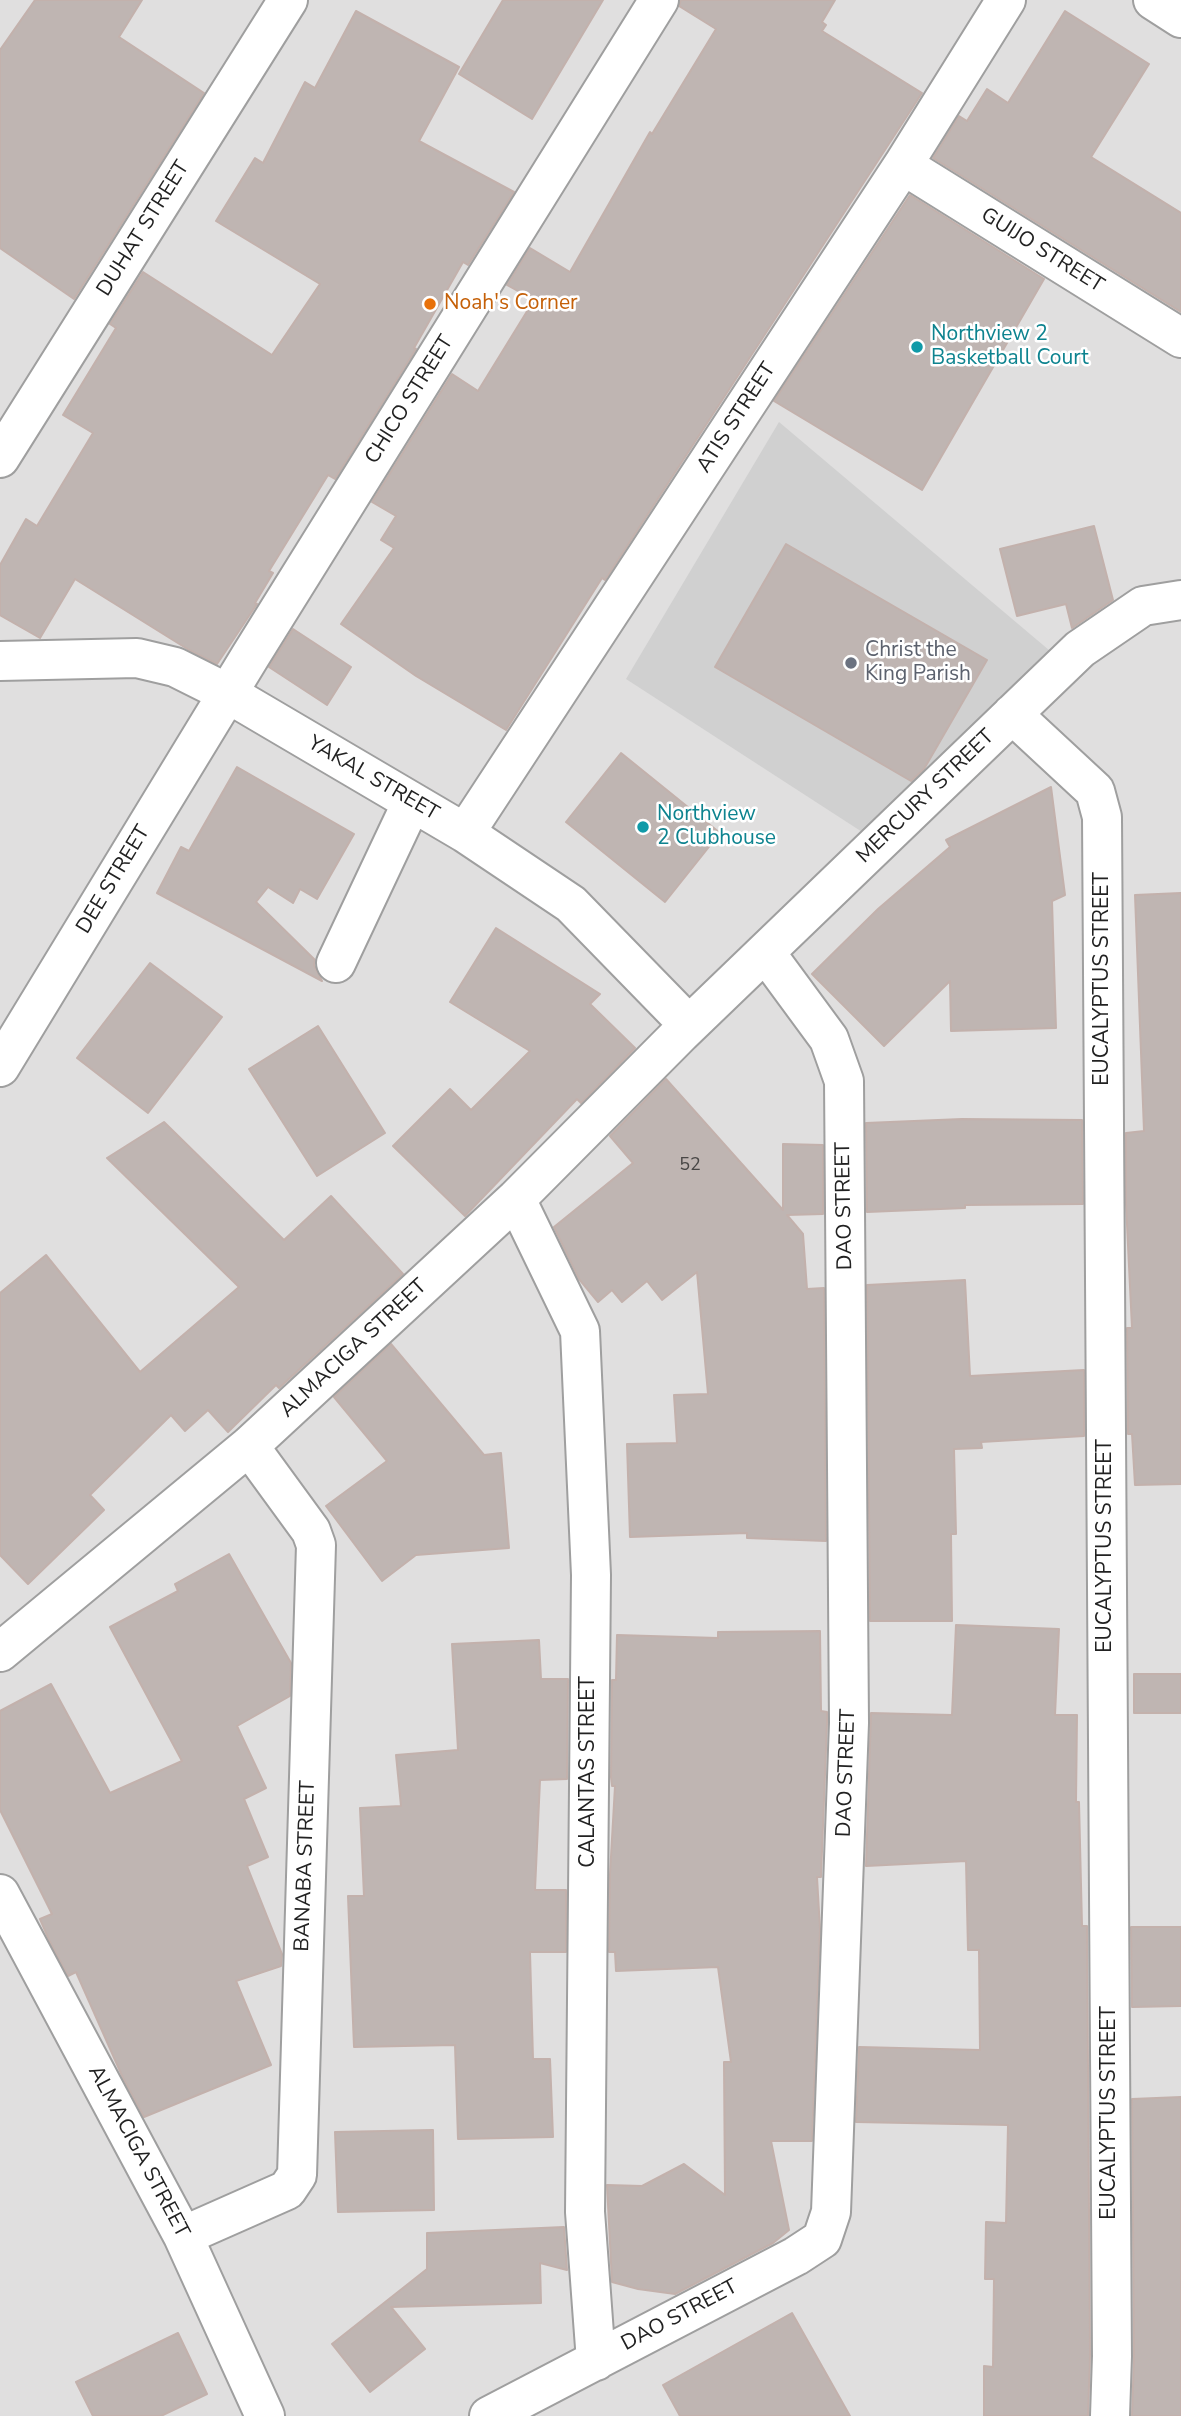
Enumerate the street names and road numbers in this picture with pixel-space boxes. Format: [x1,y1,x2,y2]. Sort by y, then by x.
street label: DUHAT STREET [92,157,196,301]
street label: GUIJO STREET [976,203,1108,299]
street label: CHICO STREET [360,331,460,469]
street label: ATIS STREET [692,358,782,478]
street label: MERCURY STREET [852,725,1000,869]
street label: YAKAL STREET [303,731,443,827]
street label: DEE STREET [72,821,156,939]
street label: EUCALYPTUS STREET [1090,872,1116,1086]
street label: DAO STREET [831,1142,859,1270]
street label: ALMACIGA STREET [275,1275,433,1423]
street label: EUCALYPTUS STREET [1093,1439,1119,1653]
street label: CALANTAS STREET [576,1676,602,1868]
street label: DAO STREET [832,1709,862,1837]
street label: BANABA STREET [290,1780,322,1952]
street label: EUCALYPTUS STREET [1097,2006,1123,2220]
street label: ALMACIGA STREET [82,2062,194,2242]
street label: DAO STREET [618,2275,742,2357]

